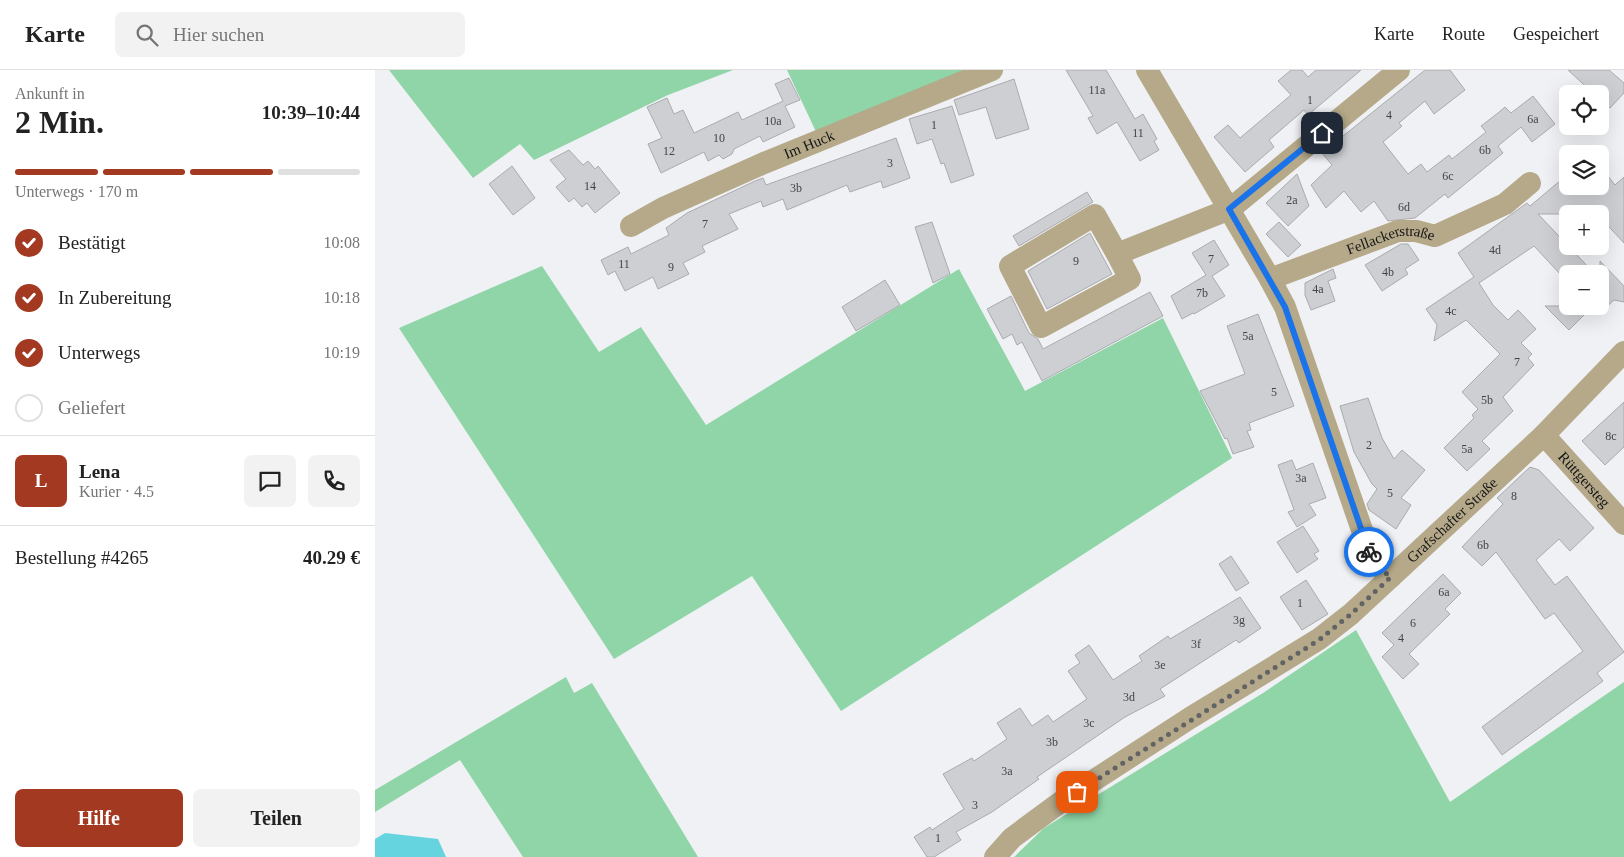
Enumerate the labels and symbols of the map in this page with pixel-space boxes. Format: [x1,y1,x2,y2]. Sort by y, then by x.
house number: 11a [1089,83,1106,97]
house number: 1 [1307,93,1313,107]
house number: 4 [1386,108,1392,122]
pin [1301,112,1343,154]
house number: 6a [1527,112,1539,126]
house number: 10a [764,114,782,128]
house number: 1 [931,118,937,132]
house number: 11 [1132,126,1144,140]
street label: Im Huck [782,127,837,162]
house number: 10 [713,131,725,145]
house number: 6b [1479,143,1491,157]
house number: 12 [663,144,675,158]
house number: 3 [887,156,893,170]
house number: 6c [1442,169,1454,183]
house number: 14 [584,179,596,193]
house number: 3b [790,181,802,195]
house number: 2a [1286,193,1298,207]
house number: 6d [1398,200,1410,214]
house number: 7 [702,217,708,231]
street label: Fellackerstraße [1344,223,1437,258]
house number: 4d [1489,243,1501,257]
house number: 7 [1208,252,1214,266]
house number: 9 [1073,254,1079,268]
house number: 11 [618,257,630,271]
house number: 9 [668,260,674,274]
house number: 4b [1382,265,1394,279]
house number: 4a [1312,282,1324,296]
house number: 7b [1196,286,1208,300]
house number: 4c [1445,304,1457,318]
house number: 5a [1242,329,1254,343]
house number: 7 [1514,355,1520,369]
house number: 5 [1271,385,1277,399]
house number: 5b [1481,393,1493,407]
house number: 8c [1605,429,1617,443]
house number: 2 [1366,438,1372,452]
house number: 5a [1461,442,1473,456]
street label: Rüttgersteg [1555,449,1614,511]
house number: 3a [1295,471,1307,485]
street label: Grafschafter Straße [1404,474,1501,566]
house number: 5 [1387,486,1393,500]
house number: 8 [1511,489,1517,503]
courier [1344,527,1394,577]
house number: 6b [1477,538,1489,552]
house number: 6a [1438,585,1450,599]
house number: 1 [1297,596,1303,610]
house number: 3g [1233,613,1245,627]
house number: 6 [1410,616,1416,630]
house number: 4 [1398,631,1404,645]
house number: 3f [1191,637,1201,651]
house number: 3e [1154,658,1166,672]
house number: 3d [1123,690,1135,704]
house number: 3c [1083,716,1095,730]
house number: 3b [1046,735,1058,749]
house number: 3a [1001,764,1013,778]
pin [1056,771,1098,813]
house number: 3 [972,798,978,812]
house number: 1 [935,831,941,845]

